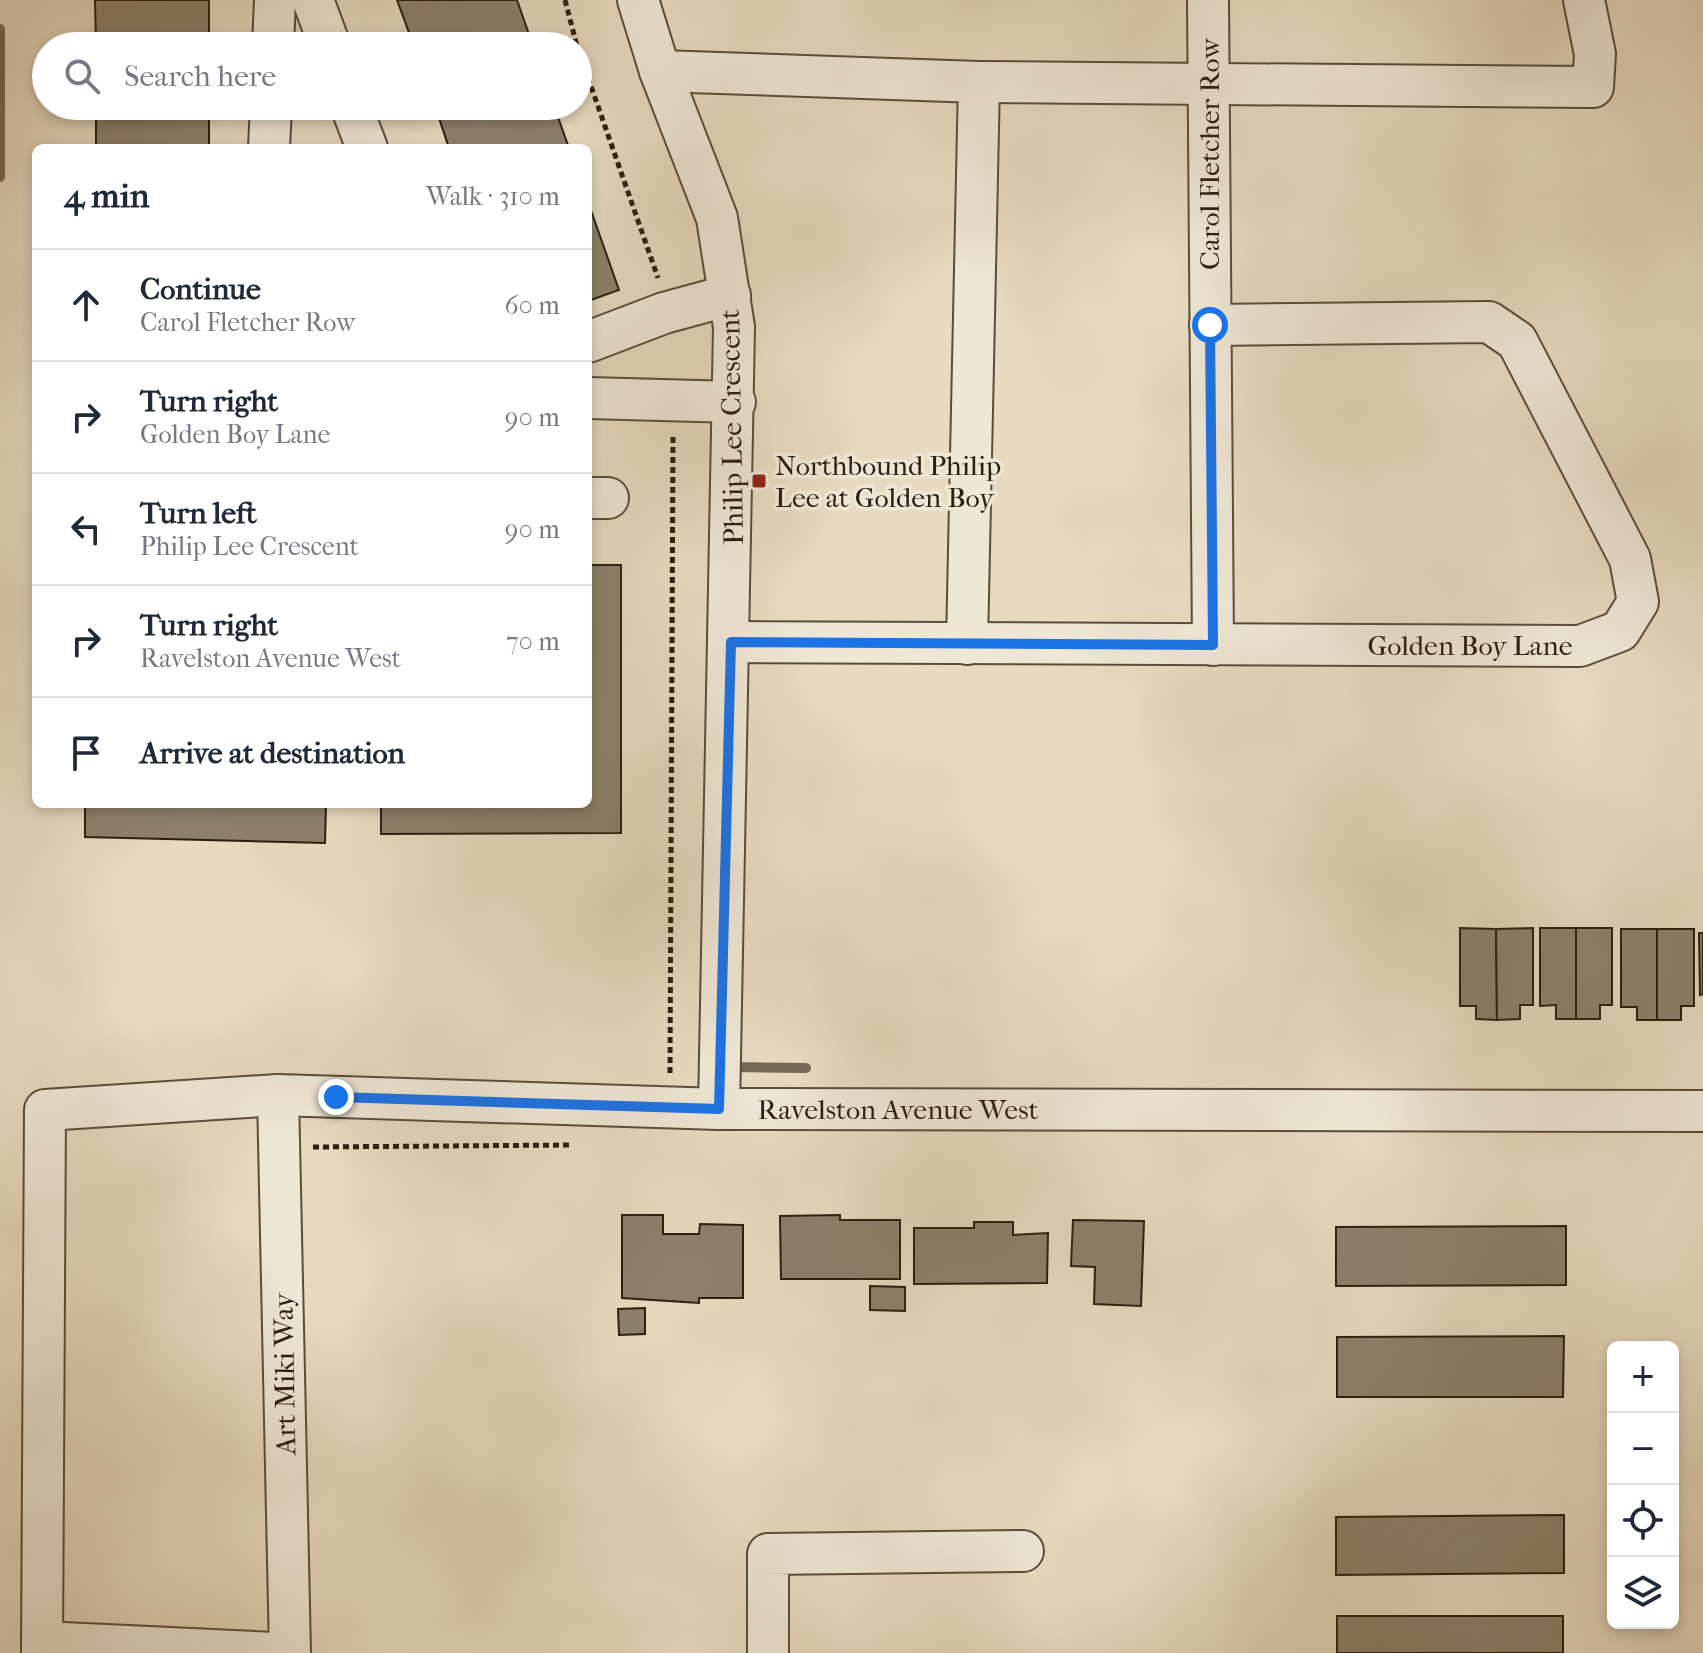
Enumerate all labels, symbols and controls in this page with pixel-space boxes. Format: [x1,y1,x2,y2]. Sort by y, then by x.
search box [32,32,592,120]
street label: Carol Fletcher Row [1193,37,1226,270]
icon: search [60,54,104,98]
text: Search here [124,59,276,94]
text: 4 min [64,176,149,216]
text: Walk · 310 m [426,181,560,212]
text: Continue [140,272,261,307]
icon: ahead [64,283,108,327]
text: 60 m [504,290,560,321]
text: Carol Fletcher Row [140,307,355,338]
route start [1192,307,1228,343]
street label: Philip Lee Crescent [713,309,750,545]
text: Turn right [140,384,278,419]
icon: right [64,395,108,439]
text: 90 m [505,402,560,433]
text: Golden Boy Lane [140,419,330,450]
place label: Northbound Philip Lee at Golden Boy [775,449,1001,514]
marker: Northbound Philip Lee at Golden Boy [750,472,768,490]
text: Turn left [140,496,257,531]
icon: left [64,507,108,551]
text: 90 m [505,514,560,545]
text: Philip Lee Crescent [140,531,359,562]
text: Turn right [140,608,278,643]
icon: right [64,619,108,663]
text: 70 m [506,626,560,657]
street label: Golden Boy Lane [1367,629,1573,662]
text: Ravelston Avenue West [140,643,401,674]
icon: arrive [64,731,108,775]
text: Arrive at destination [140,736,405,771]
route end [318,1079,354,1115]
street label: Ravelston Avenue West [758,1093,1038,1126]
street label: Art Miki Way [267,1292,302,1456]
map controls [1607,1341,1679,1629]
button: + [1607,1341,1679,1413]
button: − [1607,1413,1679,1485]
button: locate [1607,1485,1679,1557]
button: layers [1607,1557,1679,1629]

